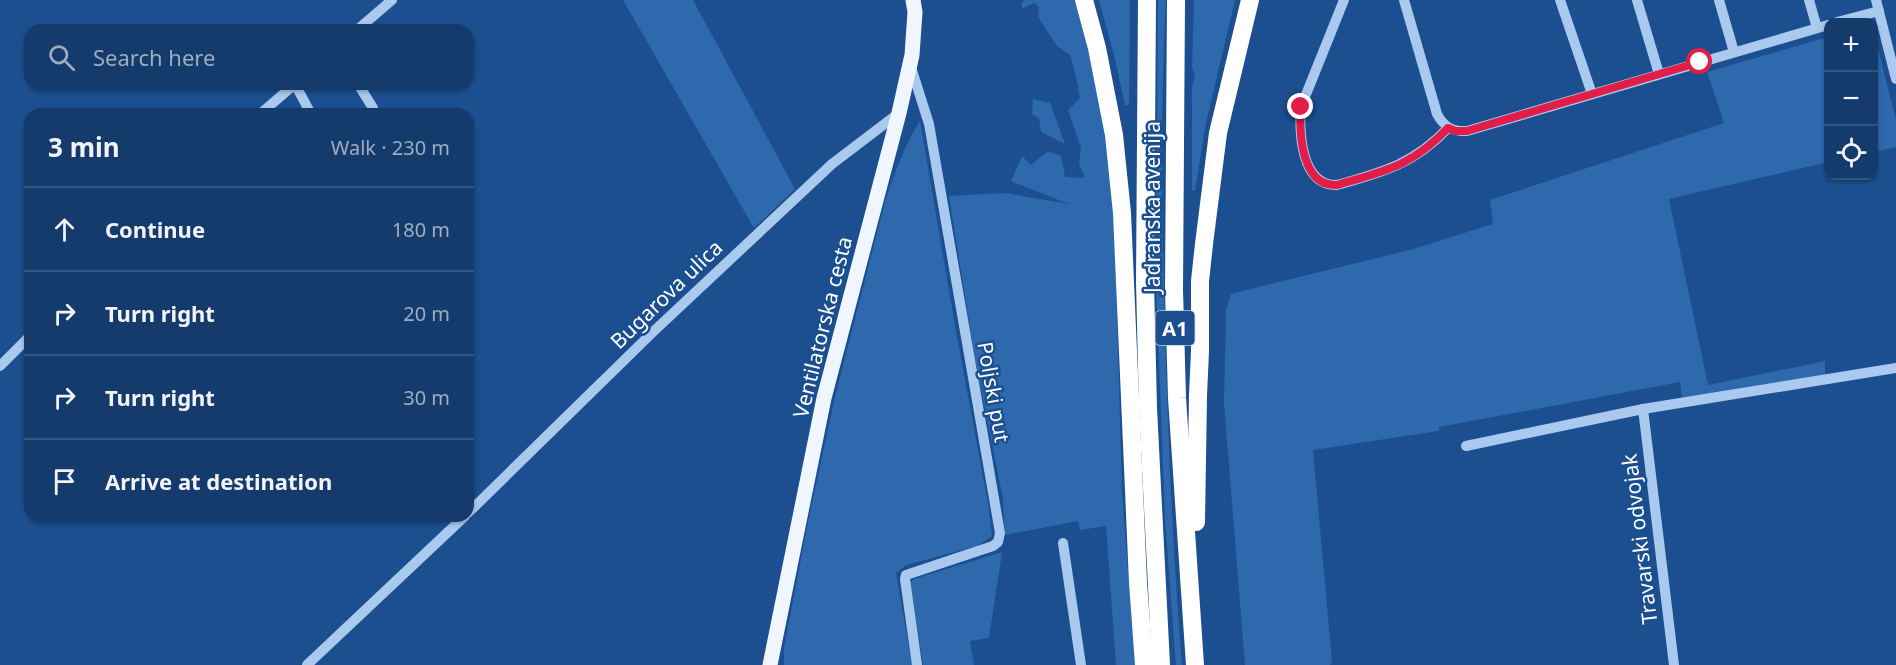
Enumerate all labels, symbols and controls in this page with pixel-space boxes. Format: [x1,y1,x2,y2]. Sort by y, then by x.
map controls [1824,18,1878,180]
button: + [1824,18,1878,72]
search box [24,24,474,90]
icon: search [45,41,78,74]
text: Search here [93,42,215,72]
route start [1686,48,1712,74]
button: − [1824,72,1878,126]
route end [1287,93,1313,119]
street label: Jadranska avenija [1138,121,1166,295]
button: locate [1824,126,1878,180]
text: 3 min [48,129,120,165]
text: Walk · 230 m [331,134,450,161]
icon: ahead [48,213,81,246]
text: Continue [105,214,205,244]
text: 180 m [392,216,450,243]
street label: Bugarova ulica [604,233,728,355]
street label: Ventilatorska cesta [786,233,858,421]
icon: right [48,297,81,330]
text: Turn right [105,298,215,328]
text: 20 m [403,300,450,327]
road number: A1 [1156,311,1194,345]
street label: Poljski put [971,339,1017,445]
icon: right [48,381,81,414]
text: Turn right [105,382,215,412]
text: 30 m [403,384,450,411]
street label: Travarski odvojak [1615,451,1663,626]
icon: arrive [48,465,81,498]
text: Arrive at destination [105,466,332,496]

